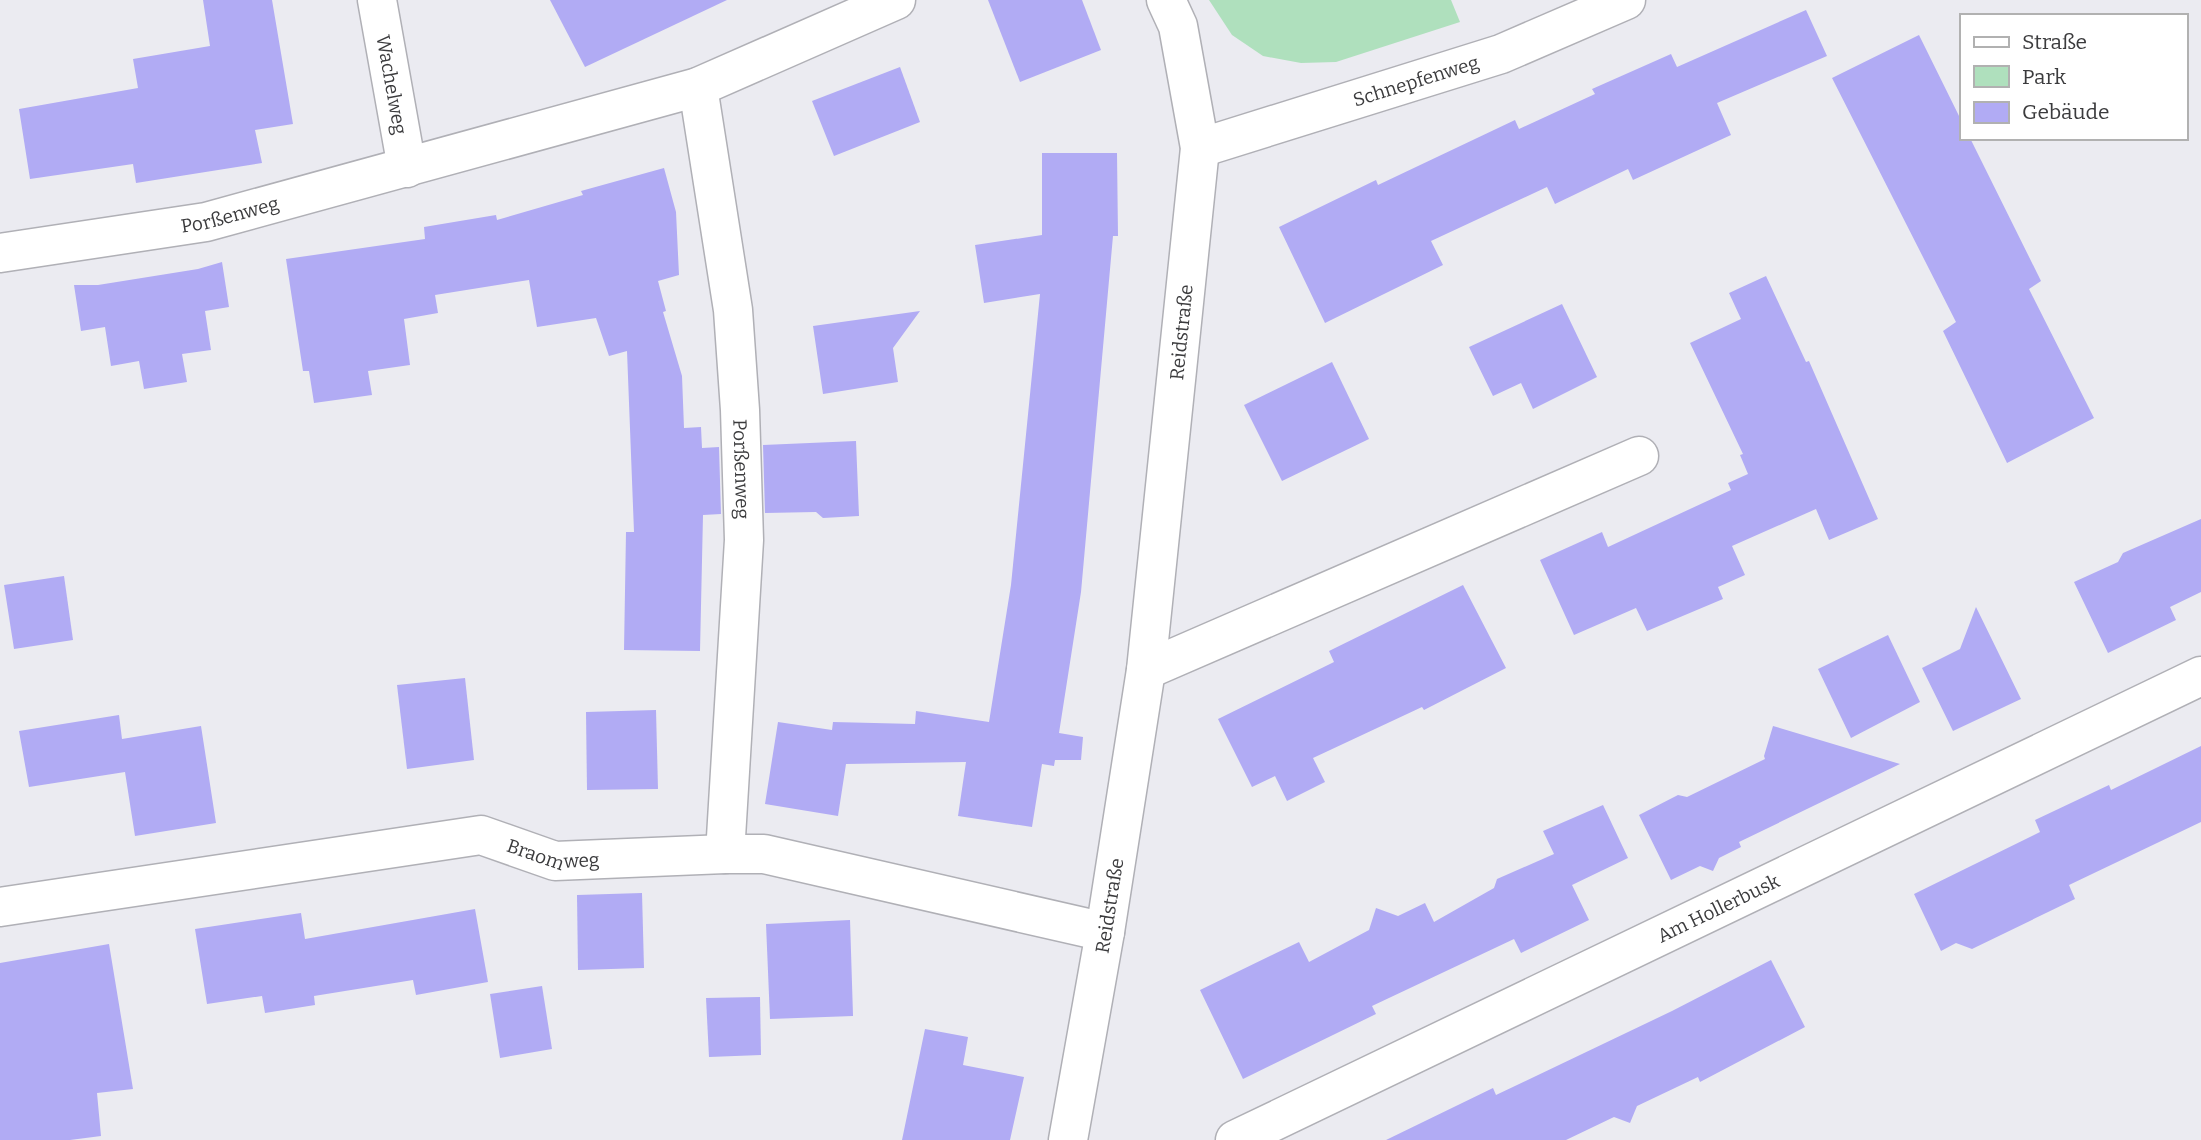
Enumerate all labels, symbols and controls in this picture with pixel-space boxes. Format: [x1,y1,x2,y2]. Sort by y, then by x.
legend [1960,14,2187,140]
text: Straße [2022,29,2087,55]
street label: Wachelweg [372,33,412,137]
street label: Schnepfenweg [1350,50,1482,111]
text: Park [2022,64,2066,90]
text: Gebäude [2022,99,2110,125]
street label: Porßenweg [179,191,281,237]
street label: Reidstraße [1165,283,1197,381]
street label: Porßenweg [729,419,755,520]
street label: Braomweg [504,834,600,875]
street label: Reidstraße [1090,856,1128,955]
street label: Am Hollerbusk [1653,869,1783,947]

